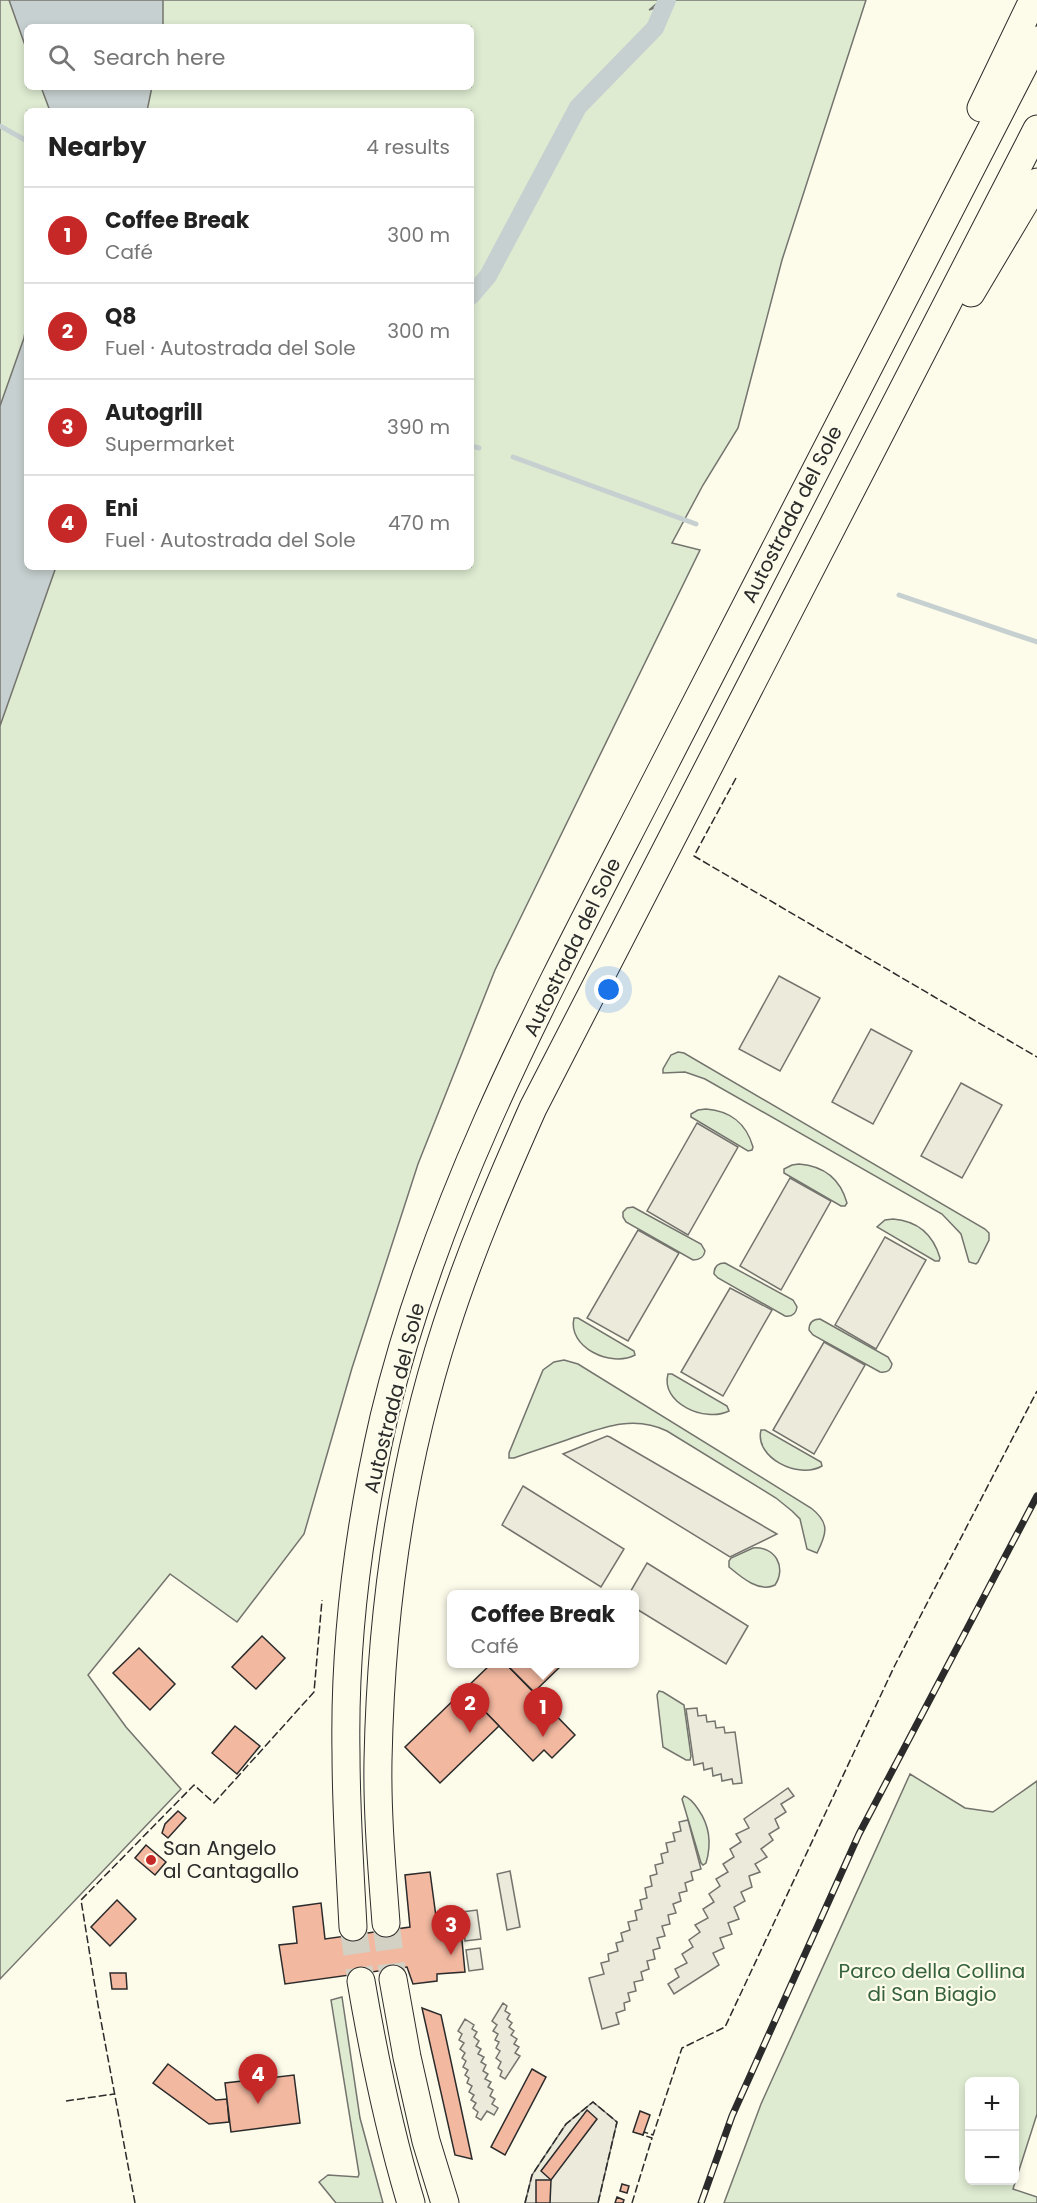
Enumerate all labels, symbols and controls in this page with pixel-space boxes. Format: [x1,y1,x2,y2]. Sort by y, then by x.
search box [24,24,474,90]
icon: search [45,41,78,74]
text: Search here [93,42,226,73]
text: Nearby [48,129,146,165]
text: 4 results [366,133,450,161]
text: Coffee Break [105,205,249,236]
text: 1 [64,221,71,249]
text: 300 m [387,221,450,249]
text: Café [105,238,153,266]
text: Q8 [105,301,137,332]
text: 2 [62,317,73,345]
text: 300 m [387,317,450,345]
text: Fuel · Autostrada del Sole [105,334,356,362]
text: Autogrill [105,397,203,428]
text: 3 [61,413,74,441]
text: 390 m [387,413,450,441]
street label: Autostrada del Sole [735,421,849,607]
text: Supermarket [105,430,234,458]
text: Eni [105,493,138,524]
text: 4 [61,509,74,537]
text: 470 m [388,509,450,537]
text: Fuel · Autostrada del Sole [105,526,356,554]
street label: Autostrada del Sole [517,853,627,1041]
your location [594,975,623,1004]
street label: Autostrada del Sole [357,1300,431,1496]
popup [447,1590,639,1668]
text: Coffee Break [471,1599,615,1630]
text: Café [471,1632,519,1660]
pin: 2 [450,1684,490,1733]
pin: 1 [524,1688,562,1737]
place label: San Angelo al Cantagallo [163,1834,299,1885]
marker: San Angelo al Cantagallo [144,1853,158,1867]
pin: 3 [432,1906,470,1955]
park label: Parco della Collina di San Biagio [839,1957,1025,2008]
pin: 4 [238,2054,278,2104]
map controls [965,2077,1019,2185]
button: + [965,2077,1019,2131]
button: − [965,2131,1019,2185]

